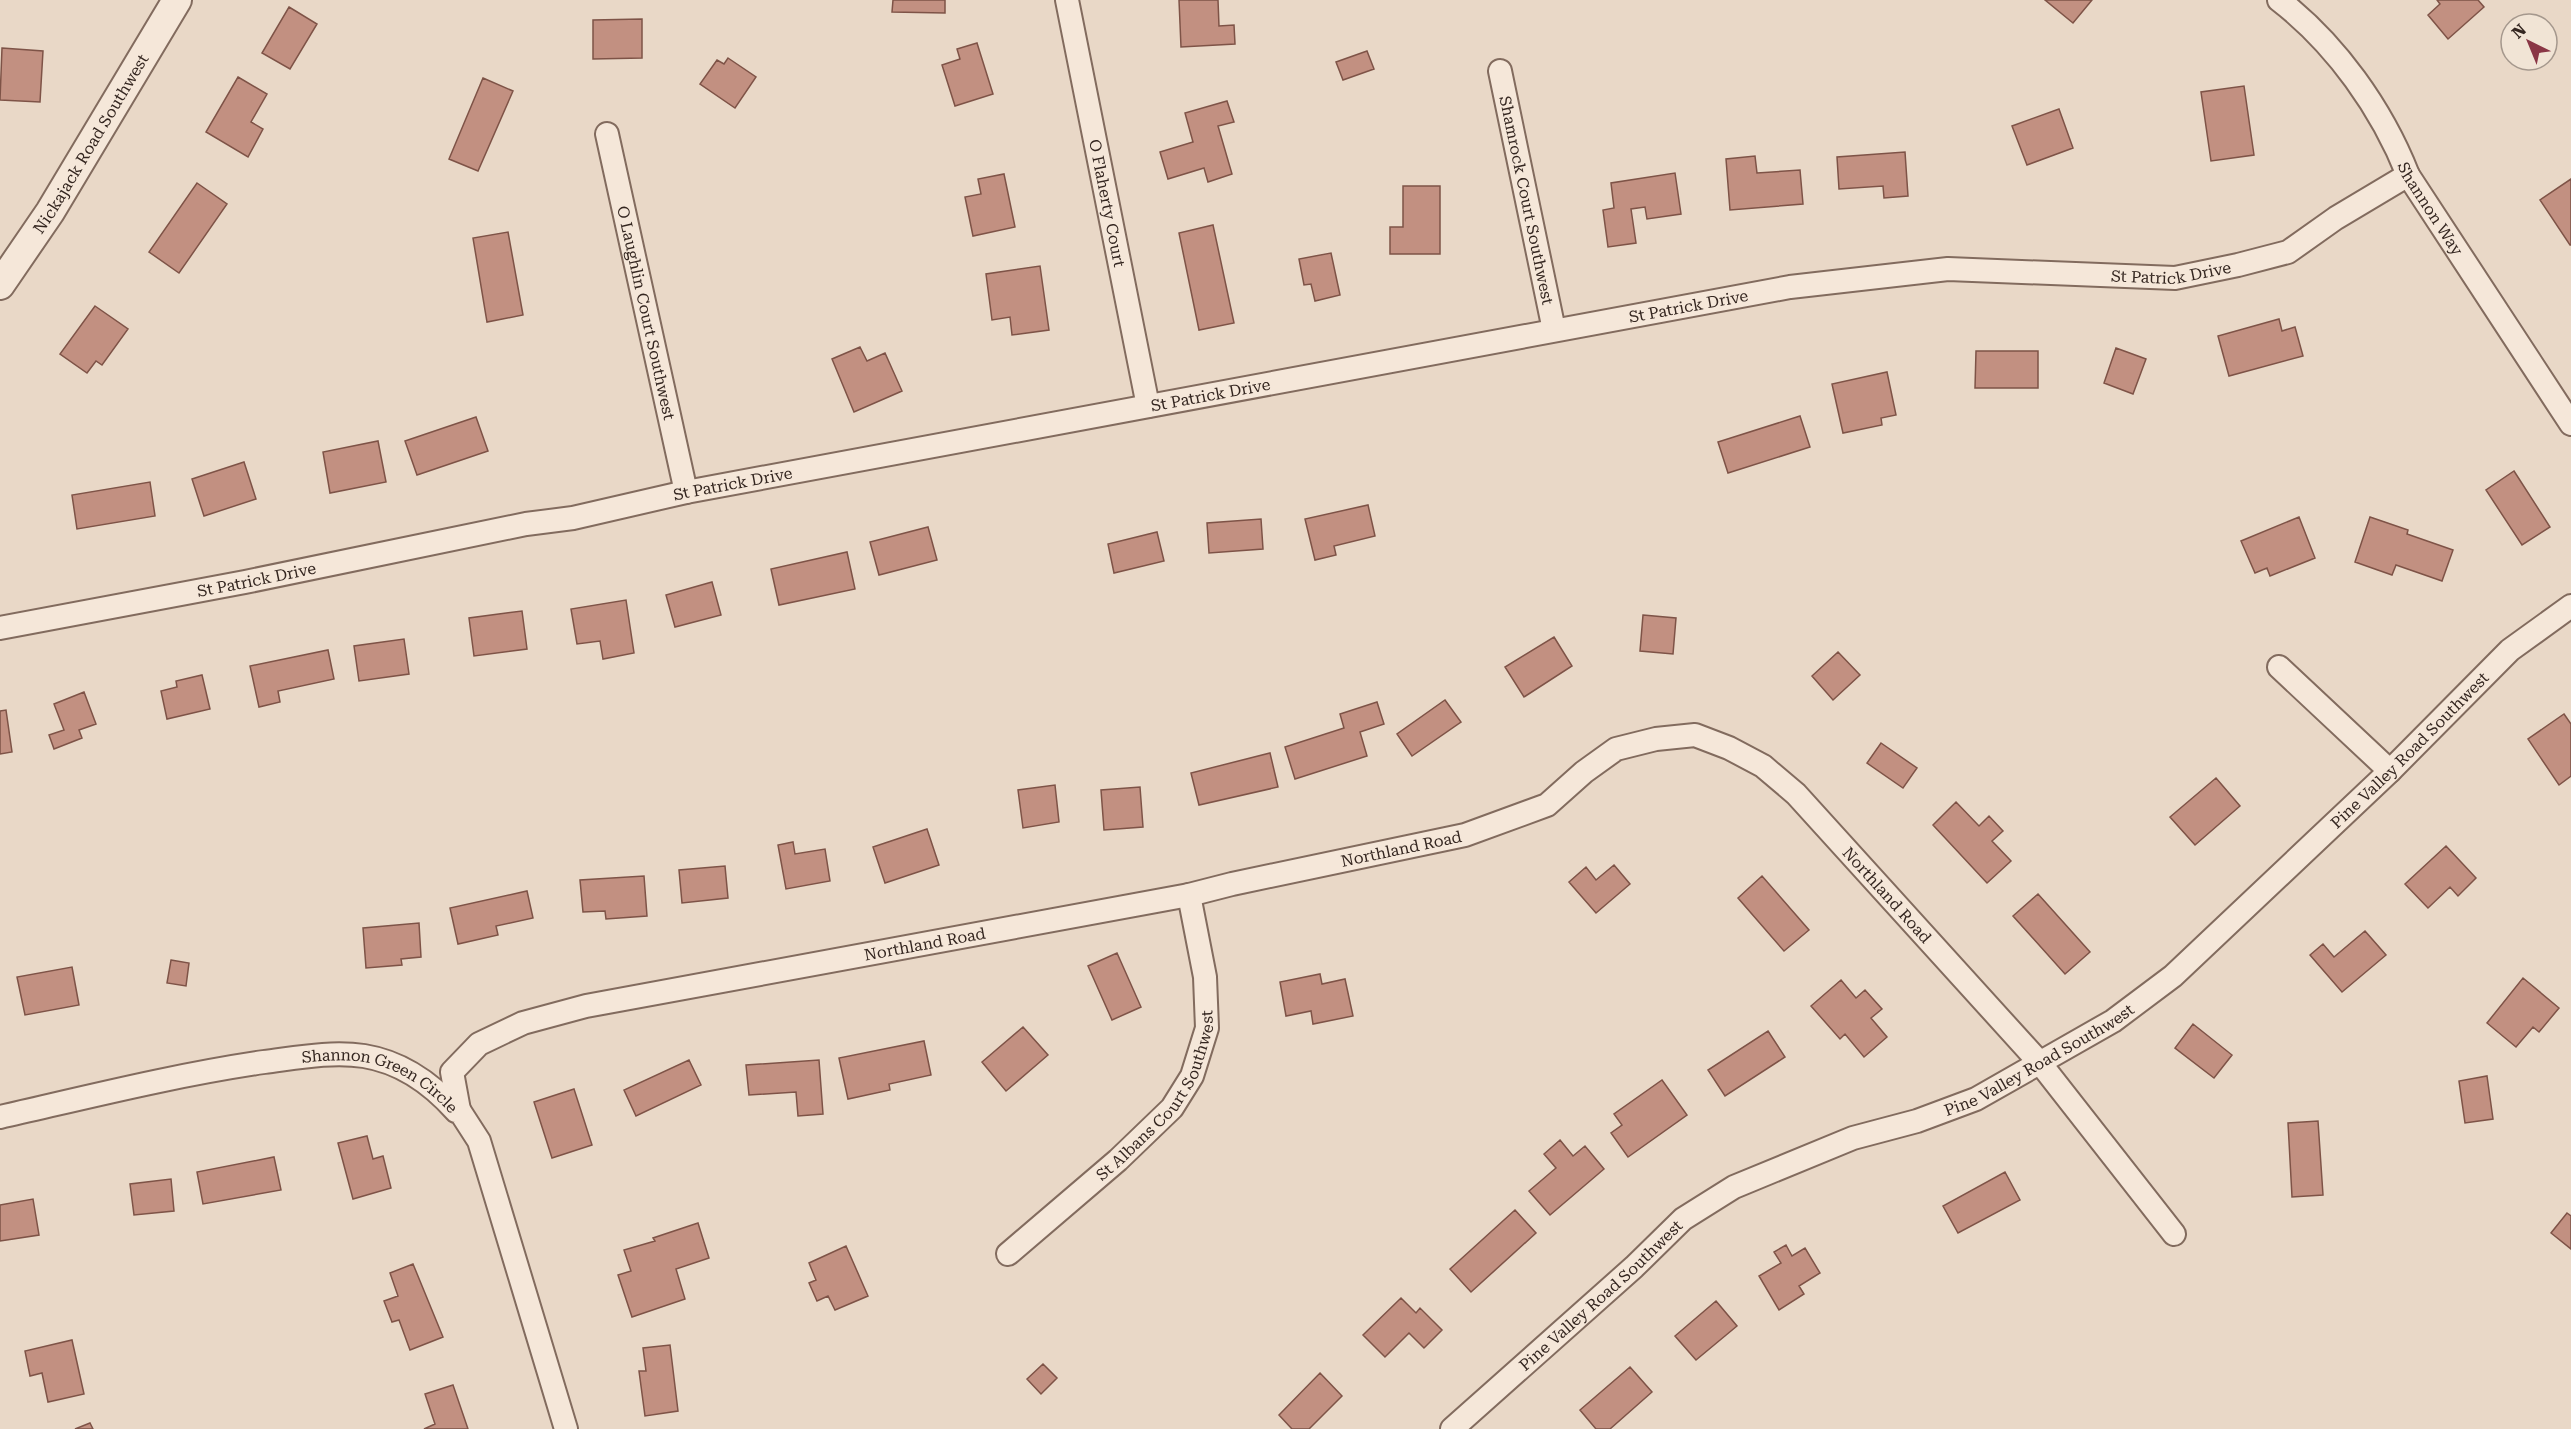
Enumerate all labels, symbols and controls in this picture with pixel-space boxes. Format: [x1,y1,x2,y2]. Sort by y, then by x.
north arrow [2499,12,2559,72]
text: N [2508,20,2530,43]
street label: Nickajack Road Southwest [29,50,152,237]
street label: Shamrock Court Southwest [1496,94,1558,306]
street label: O Flaherty Court [1085,137,1130,269]
street label: Shannon Way [2394,159,2468,259]
street label: O Laughlin Court Southwest [614,204,679,422]
street label: St Patrick Drive [2111,257,2233,288]
street label: St Patrick Drive [1627,285,1750,326]
street label: St Patrick Drive [1149,374,1272,415]
street label: St Patrick Drive [671,463,794,504]
street label: St Patrick Drive [195,558,318,600]
street label: Pine Valley Road Southwest [2326,668,2492,832]
street label: Northland Road [1339,826,1463,870]
street label: Northland Road [1839,843,1936,947]
street label: Northland Road [863,923,987,964]
street label: Pine Valley Road Southwest [1941,999,2137,1120]
street label: St Albans Court Southwest [1092,1010,1217,1184]
street label: Shannon Green Circle [300,1045,462,1117]
street label: Pine Valley Road Southwest [1515,1216,1686,1374]

